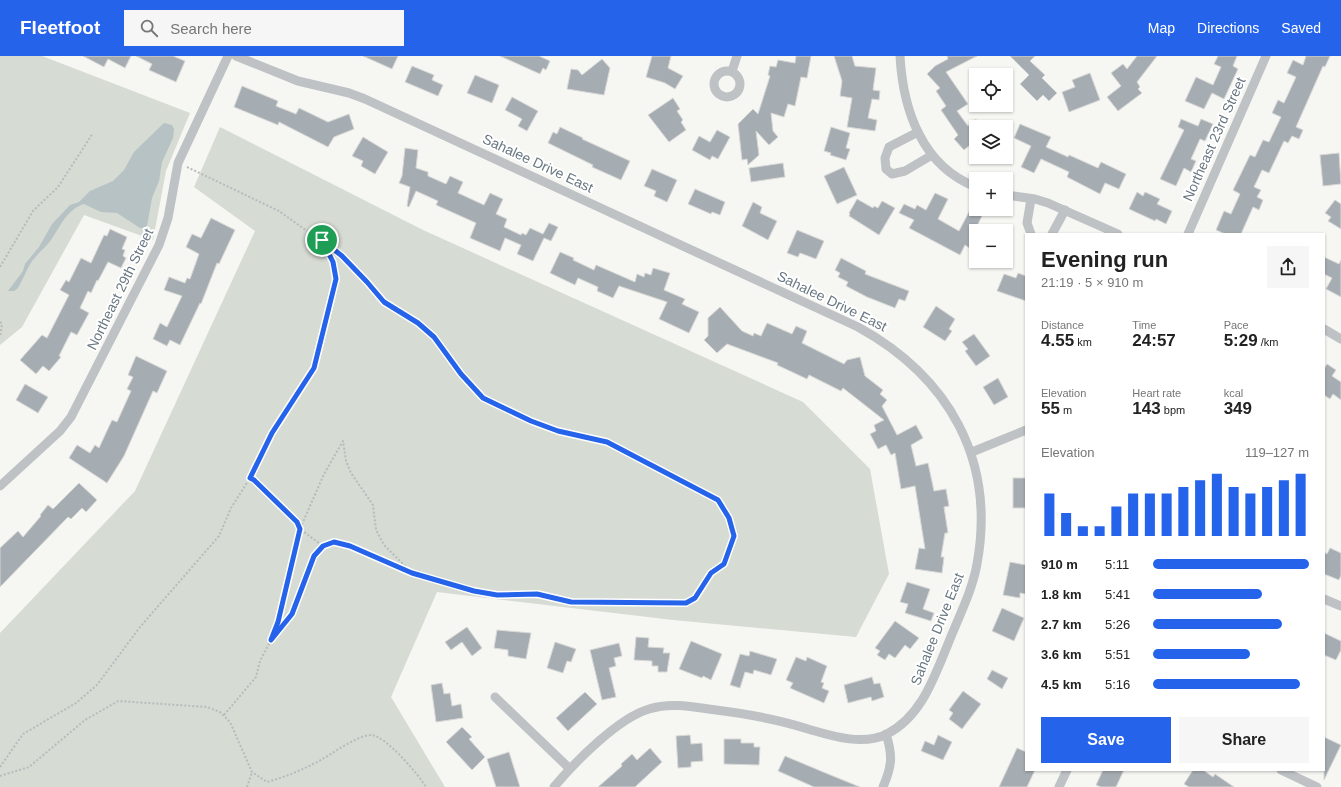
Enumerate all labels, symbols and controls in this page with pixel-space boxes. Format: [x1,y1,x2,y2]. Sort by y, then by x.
search box [124,10,404,46]
text: Fleetfoot [20,17,100,38]
icon: search [138,17,160,39]
text: Search here [170,20,252,37]
text: Map [1148,20,1175,36]
text: Directions [1197,20,1259,36]
text: Saved [1281,20,1321,36]
map controls [969,68,1013,268]
button: locate [969,68,1013,112]
street label: Northeast 23rd Street [1179,75,1249,203]
button: layers [969,120,1013,164]
street label: Sahalee Drive East [480,130,596,196]
button: + [969,172,1013,216]
pin [305,223,339,257]
button: − [969,224,1013,268]
street label: Northeast 29th Street [84,226,156,352]
icon: arrive [311,229,333,251]
button: share [1267,246,1309,288]
text: Evening run [1041,247,1168,272]
street label: Sahalee Drive East [775,268,889,335]
text: 21:19 · 5 × 910 m [1041,275,1143,290]
text: Distance [1041,319,1084,331]
text: Time [1132,319,1156,331]
text: Pace [1224,319,1249,331]
text: 4.55 [1041,331,1074,350]
text: 24:57 [1132,331,1176,350]
text: 5:29 [1224,331,1258,350]
text: km [1074,336,1092,348]
text: /km [1258,336,1278,348]
text: Elevation [1041,387,1086,399]
text: Heart rate [1132,387,1181,399]
text: kcal [1224,387,1243,399]
text: 55 [1041,399,1060,418]
text: 143 [1132,399,1161,418]
text: 349 [1224,399,1252,418]
text: m [1060,404,1072,416]
text: bpm [1161,404,1185,416]
text: Elevation [1041,445,1094,460]
text: 119–127 m [1245,445,1309,460]
text: 910 m [1041,557,1078,572]
text: 5:11 [1105,557,1129,572]
street label: Sahalee Drive East [907,570,967,688]
text: 1.8 km [1041,587,1081,602]
text: 5:41 [1105,587,1130,602]
text: 2.7 km [1041,617,1081,632]
text: 5:26 [1105,617,1130,632]
text: 3.6 km [1041,647,1081,662]
text: 5:51 [1105,647,1130,662]
text: 4.5 km [1041,677,1081,692]
text: 5:16 [1105,677,1130,692]
button: Save [1041,717,1171,763]
button: Share [1179,717,1309,763]

